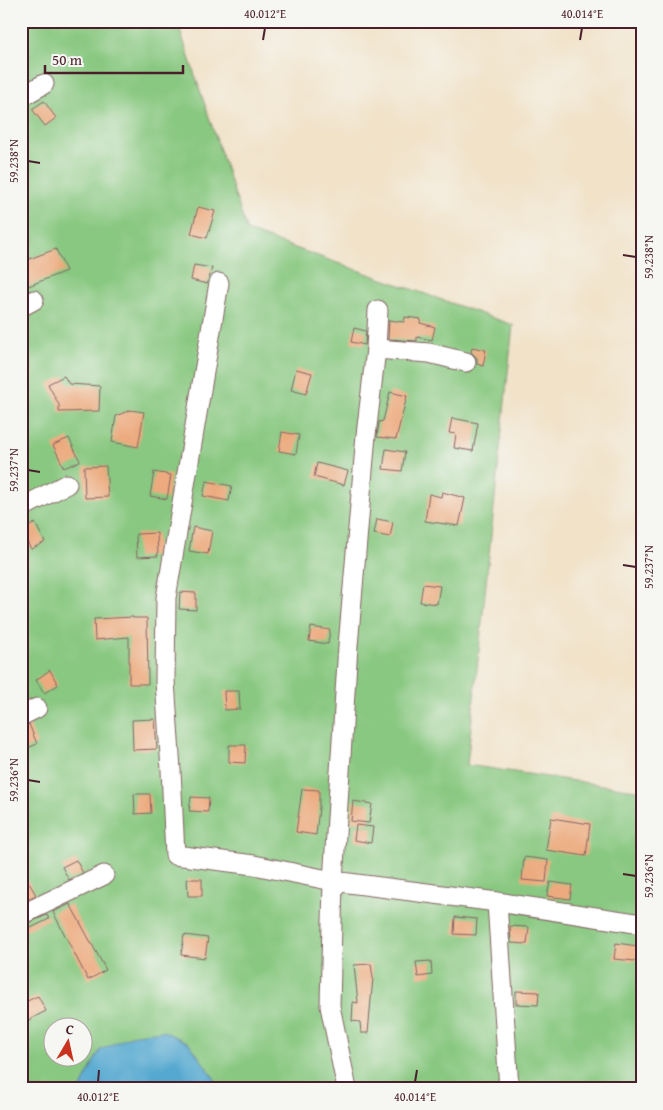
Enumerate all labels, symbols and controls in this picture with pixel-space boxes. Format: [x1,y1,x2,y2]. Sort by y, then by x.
text: 40.012°E [244,5,286,22]
text: 40.014°E [561,5,603,22]
scale bar [45,42,182,74]
text: 50 m [52,49,83,70]
text: 59.238°N [5,139,22,183]
text: 59.238°N [640,235,657,279]
text: 59.237°N [5,448,22,492]
text: 59.237°N [640,545,657,589]
text: 59.236°N [5,758,22,802]
text: 59.236°N [640,854,657,898]
north arrow [42,1018,92,1068]
text: С [65,1019,76,1040]
text: 40.012°E [77,1088,119,1105]
text: 40.014°E [394,1088,436,1105]

